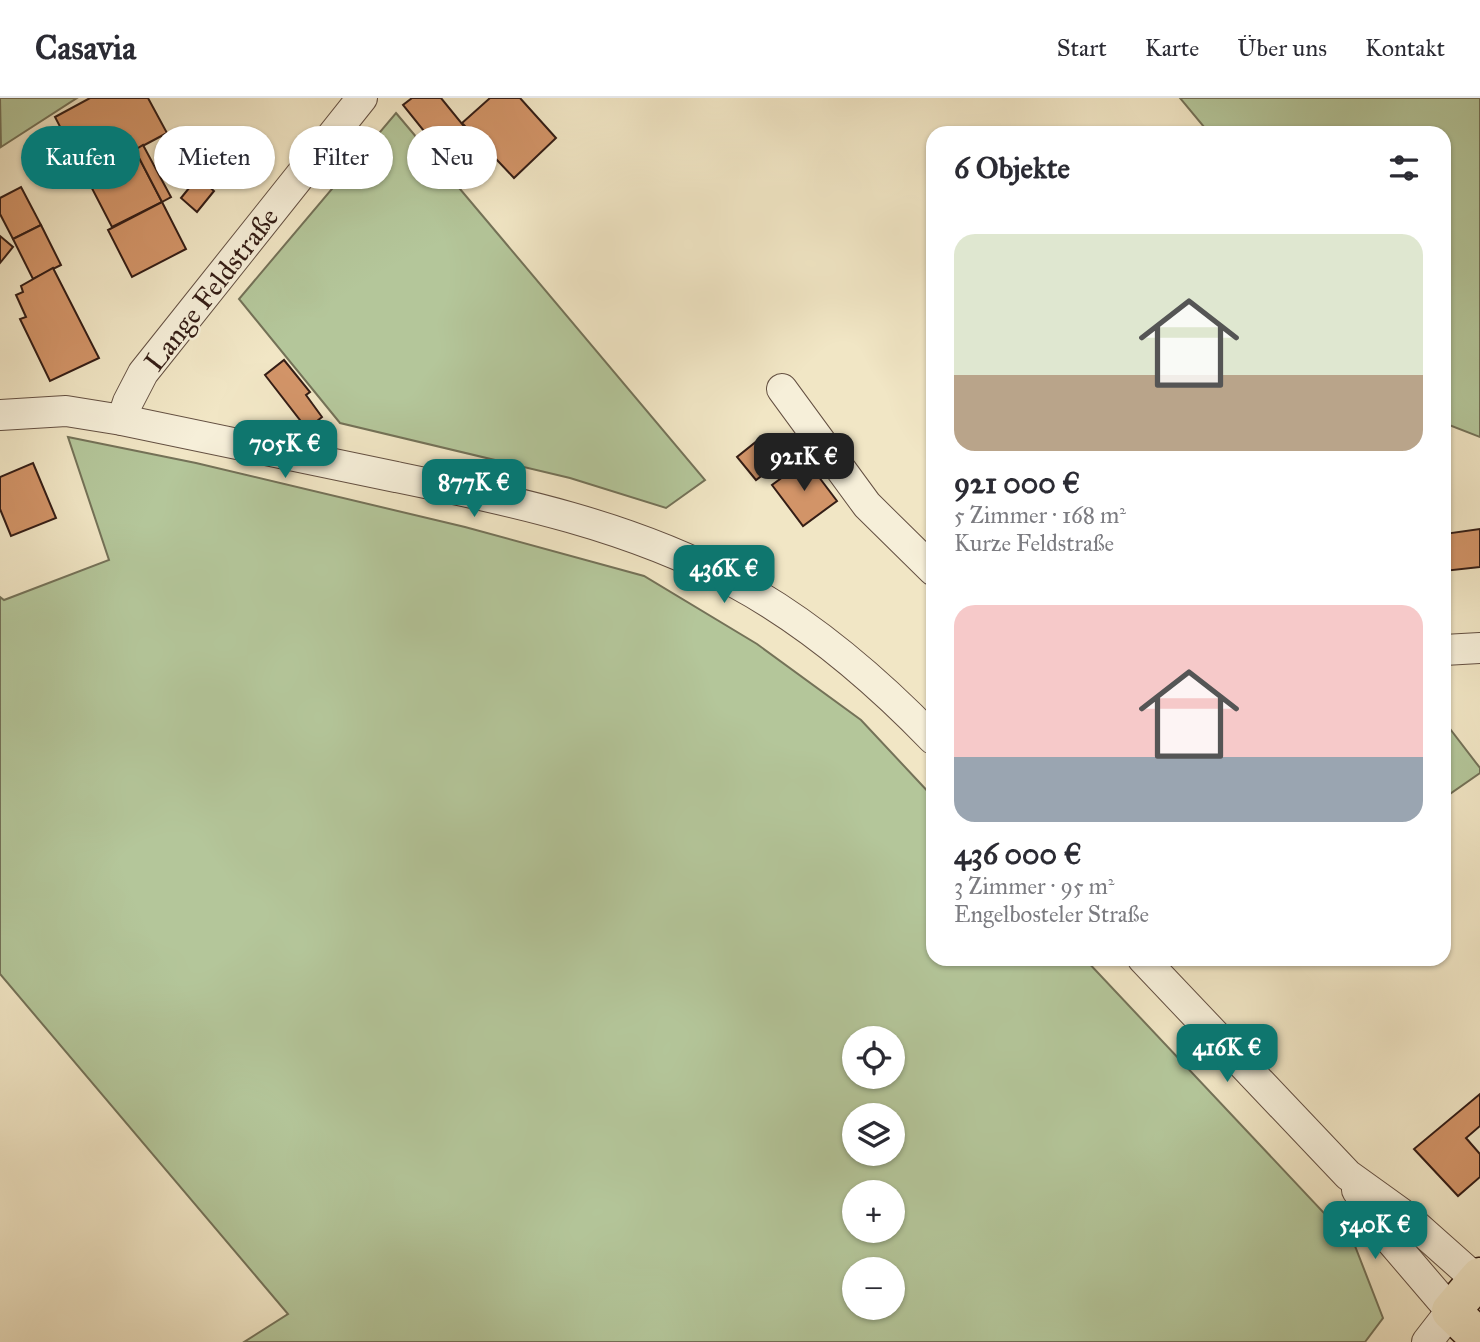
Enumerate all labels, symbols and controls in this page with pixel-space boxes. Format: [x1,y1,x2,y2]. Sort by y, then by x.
text: Casavia [35,28,136,68]
text: Start [1057,33,1107,63]
text: Karte [1145,33,1199,63]
text: Über uns [1237,33,1327,63]
text: Kontakt [1365,33,1445,63]
chip: Kaufen [21,126,140,189]
chip: Mieten [154,126,275,189]
chip: Filter [289,126,393,189]
chip: Neu [407,126,497,189]
icon: filters [1385,149,1423,187]
text: 6 Objekte [954,150,1070,186]
street label: Lange Feldstraße [137,201,286,378]
icon: home [1126,280,1252,406]
pin: 705K € [228,420,342,480]
text: 705K € [249,429,321,457]
pin: 921K € [747,434,861,493]
text: 921K € [770,442,838,470]
pin: 877K € [417,460,531,519]
text: 921 000 € [954,465,1080,501]
text: 877K € [438,468,510,496]
text: 5 Zimmer · 168 m² [954,501,1126,529]
text: Kurze Feldstraße [954,529,1114,557]
pin: 436K € [667,546,781,605]
text: 436K € [689,554,759,582]
icon: home [1126,651,1252,777]
text: 436 000 € [954,836,1082,872]
text: 3 Zimmer · 95 m² [954,872,1115,900]
text: Engelbosteler Straße [954,900,1149,928]
pin: 416K € [1170,1024,1284,1084]
map controls [842,1026,905,1320]
button: locate [842,1026,905,1089]
text: 416K € [1193,1033,1261,1061]
button: layers [842,1103,905,1166]
button: + [842,1180,905,1243]
pin: 540K € [1318,1202,1432,1261]
text: 540K € [1339,1210,1411,1238]
button: − [842,1257,905,1320]

